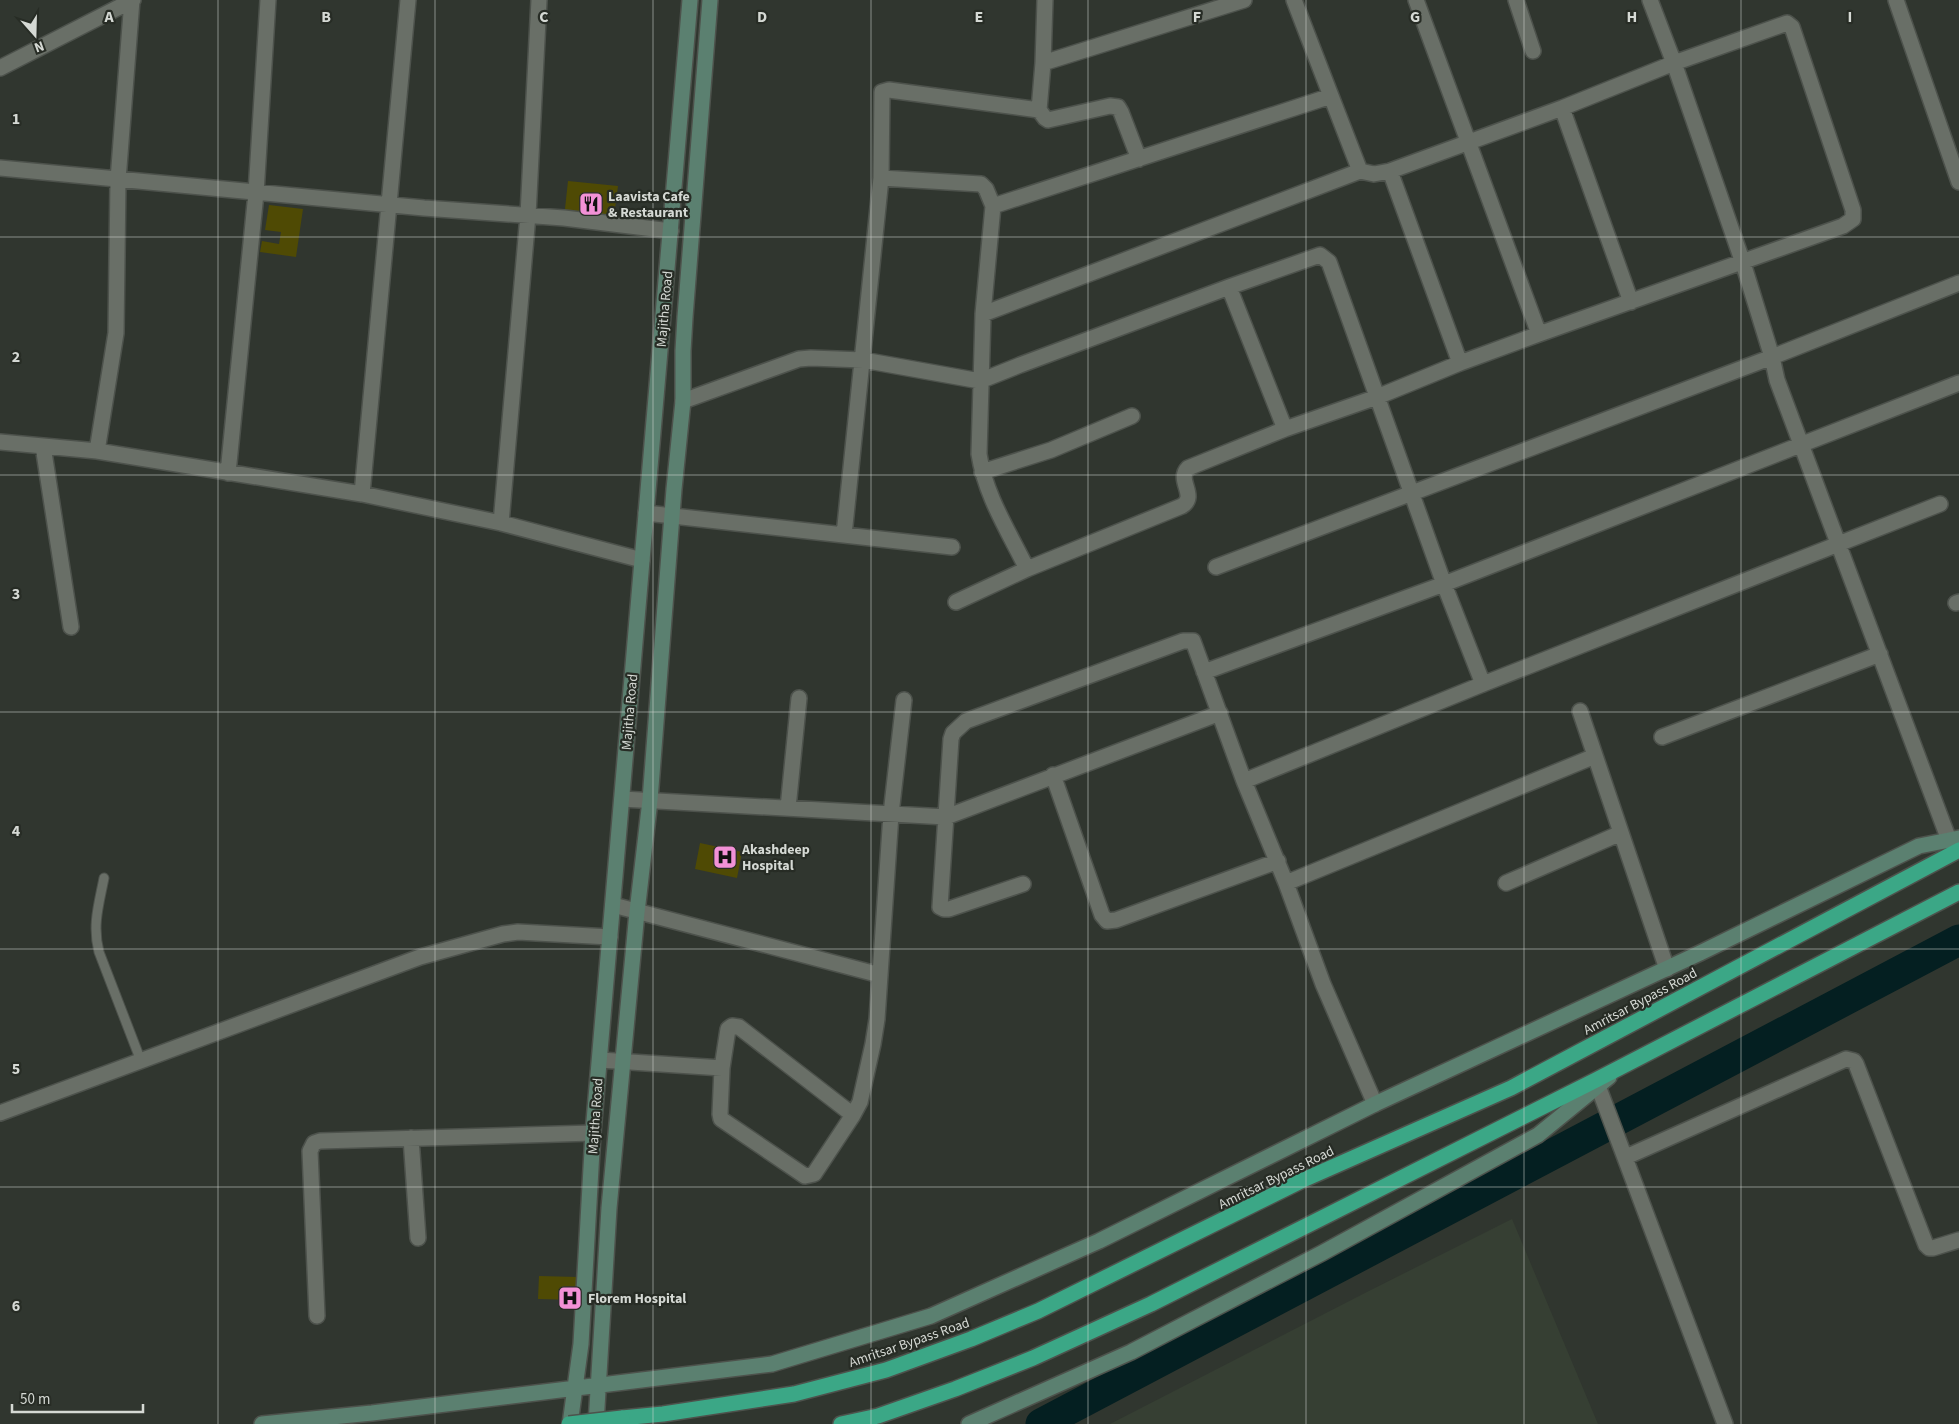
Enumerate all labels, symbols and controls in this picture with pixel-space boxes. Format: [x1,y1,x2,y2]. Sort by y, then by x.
text: A [103,6,114,28]
text: B [321,6,331,28]
text: C [539,6,549,28]
text: D [757,6,767,28]
text: E [975,6,983,28]
text: F [1193,6,1201,28]
text: G [1410,6,1420,28]
text: H [1627,6,1637,28]
text: I [1848,6,1852,28]
north arrow [10,10,60,60]
text: N [31,35,47,57]
text: 1 [12,108,20,130]
place label: Laavista Cafe & Restaurant [608,187,690,223]
restaurant icon: Laavista Cafe & Restaurant [578,191,604,217]
street label: Majitha Road [652,270,678,348]
text: 2 [12,346,20,368]
text: 3 [12,583,20,605]
street label: Majitha Road [617,673,643,751]
text: 4 [12,820,21,842]
place label: Akashdeep Hospital [741,840,810,876]
hospital icon: Akashdeep Hospital [712,844,738,870]
street label: Amritsar Bypass Road [1580,963,1701,1040]
text: 5 [12,1058,20,1080]
street label: Majitha Road [583,1077,609,1155]
street label: Amritsar Bypass Road [1215,1141,1338,1215]
hospital icon: Florem Hospital [557,1285,583,1311]
place label: Florem Hospital [588,1289,686,1309]
text: 6 [12,1295,20,1317]
street label: Amritsar Bypass Road [846,1313,972,1373]
scale bar [12,1382,144,1414]
text: 50 m [20,1389,50,1410]

